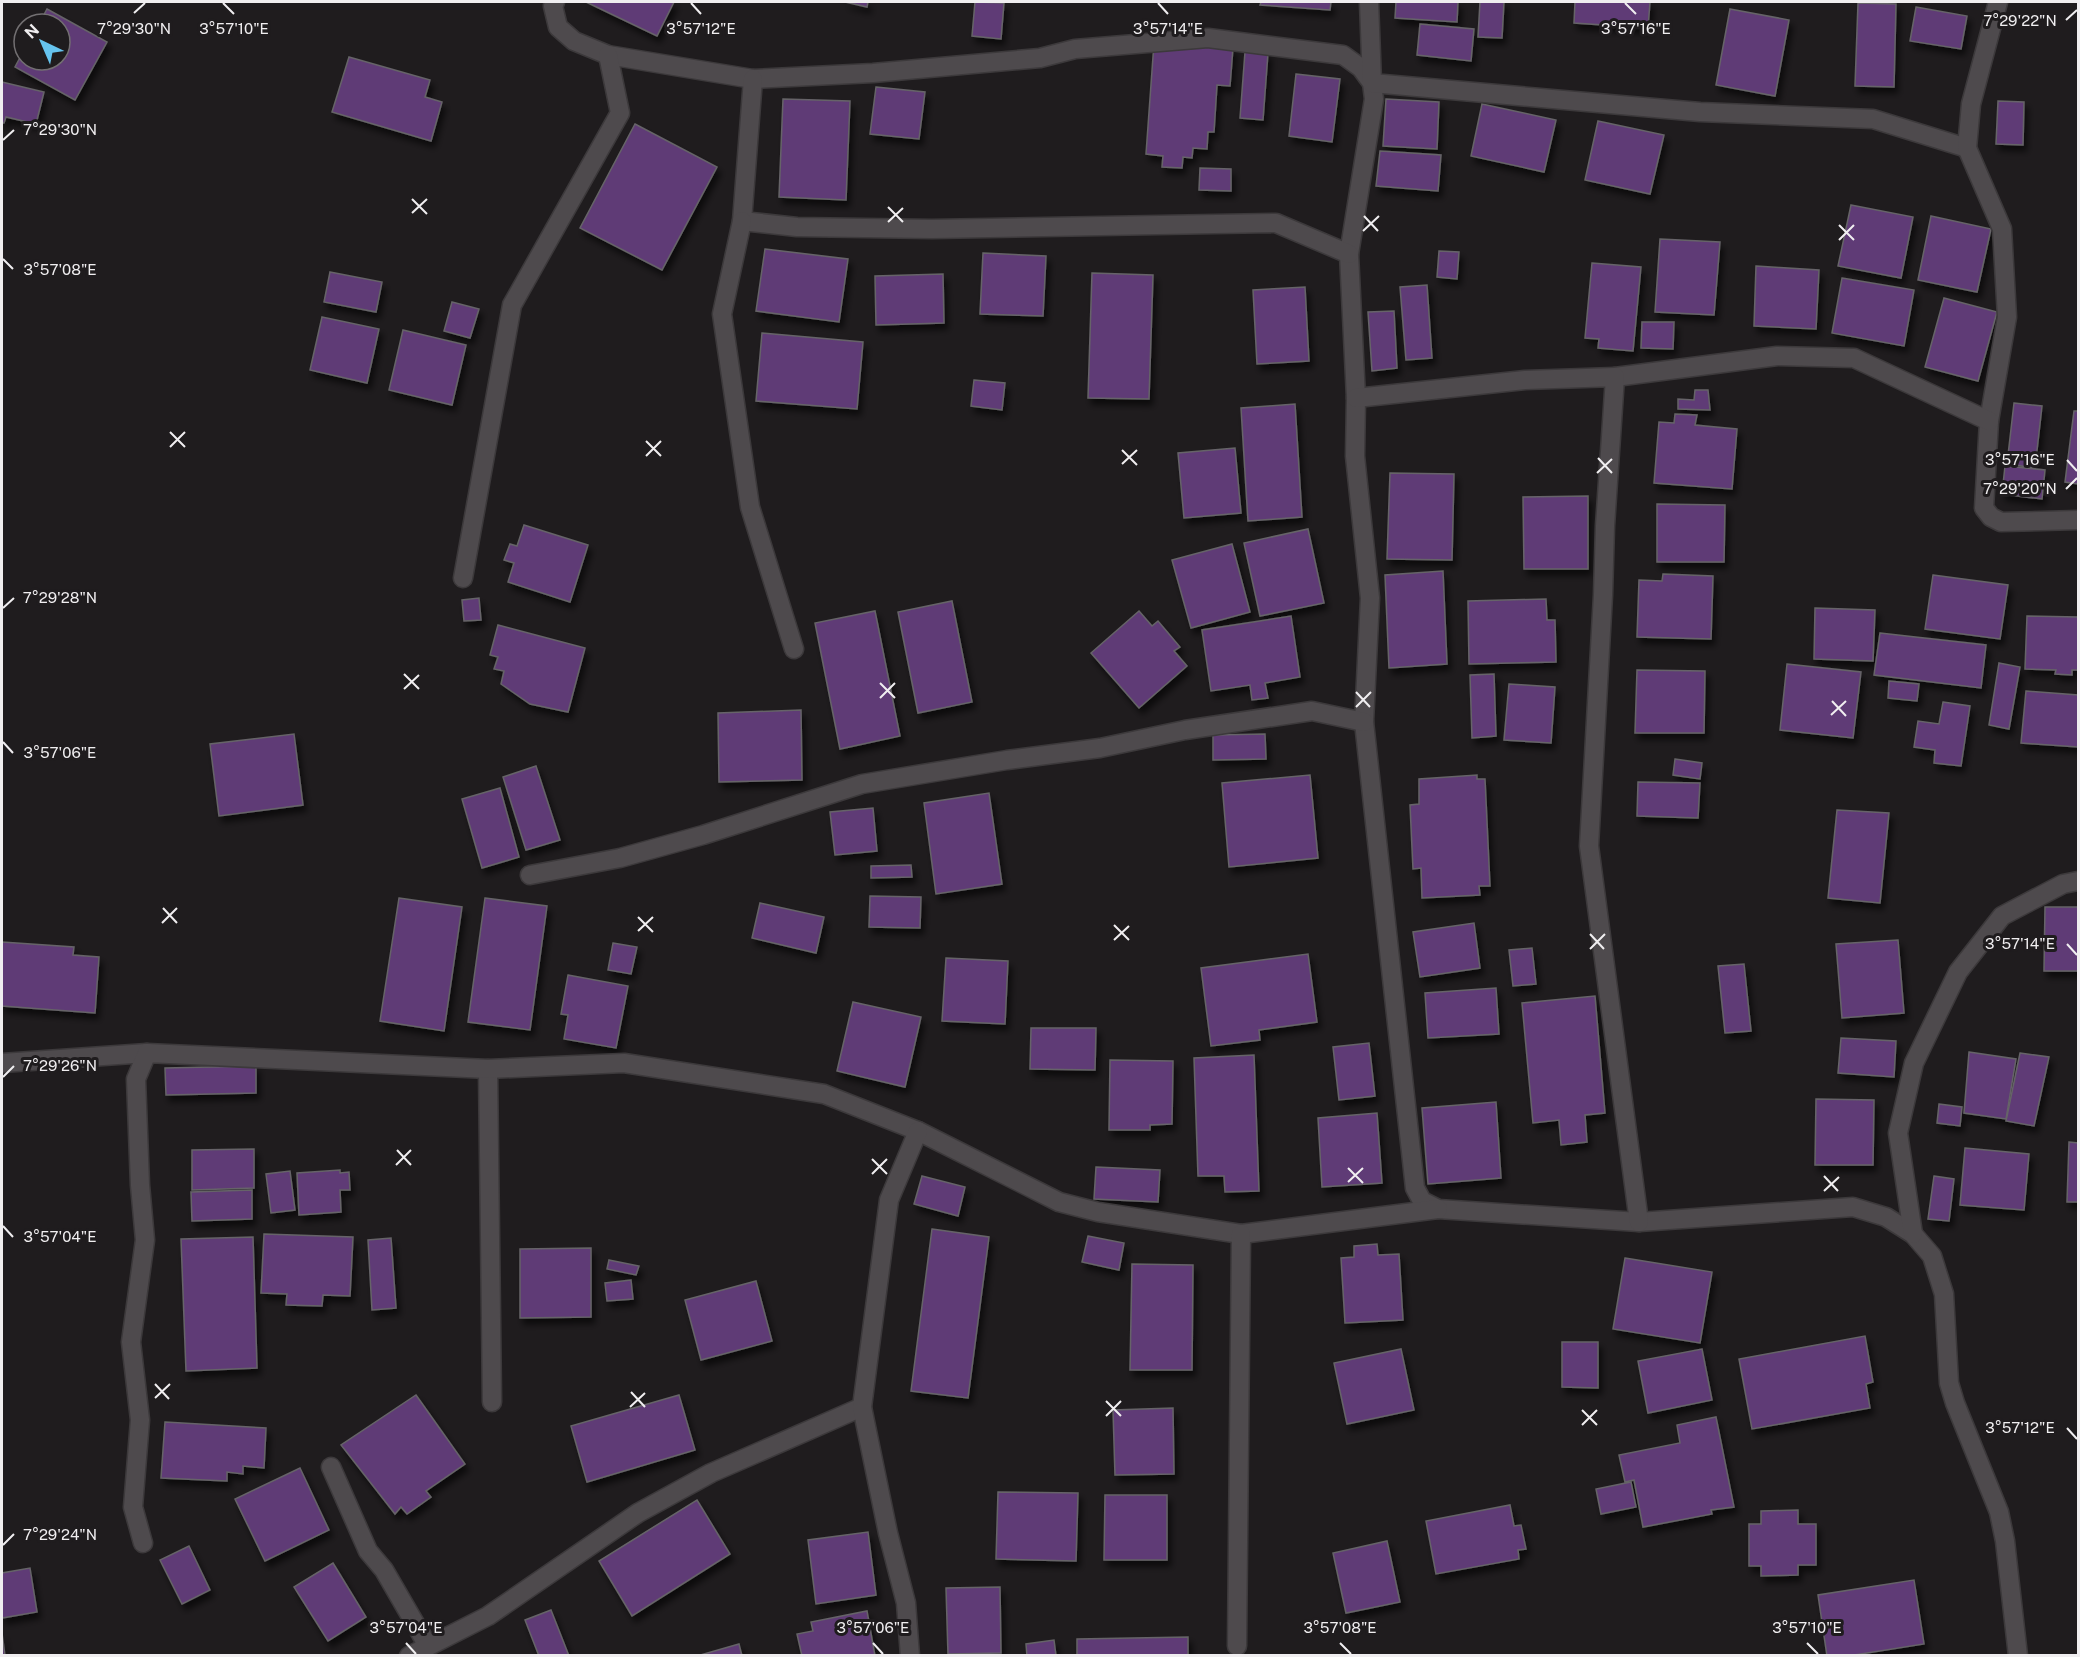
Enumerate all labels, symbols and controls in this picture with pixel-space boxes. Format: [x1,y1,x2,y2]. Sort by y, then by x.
north arrow [12,12,72,72]
text: 7°29'22"N [1983,12,2057,29]
text: N [21,20,43,43]
text: 7°29'30"N [97,20,171,37]
text: 3°57'10"E [199,20,269,37]
text: 3°57'12"E [666,20,736,37]
text: 3°57'14"E [1133,20,1203,37]
text: 3°57'16"E [1601,20,1671,37]
text: 7°29'30"N [23,121,97,138]
text: 3°57'08"E [23,261,97,278]
text: 3°57'16"E [1985,451,2055,468]
text: 7°29'20"N [1983,480,2057,497]
text: 7°29'28"N [23,589,97,606]
text: 3°57'06"E [24,744,96,761]
text: 3°57'14"E [1985,935,2055,952]
text: 7°29'26"N [23,1057,97,1074]
text: 3°57'04"E [23,1228,97,1245]
text: 3°57'12"E [1985,1419,2055,1436]
text: 7°29'24"N [23,1526,97,1543]
text: 3°57'04"E [369,1619,443,1636]
text: 3°57'06"E [837,1619,909,1636]
text: 3°57'08"E [1303,1619,1377,1636]
text: 3°57'10"E [1772,1619,1842,1636]

